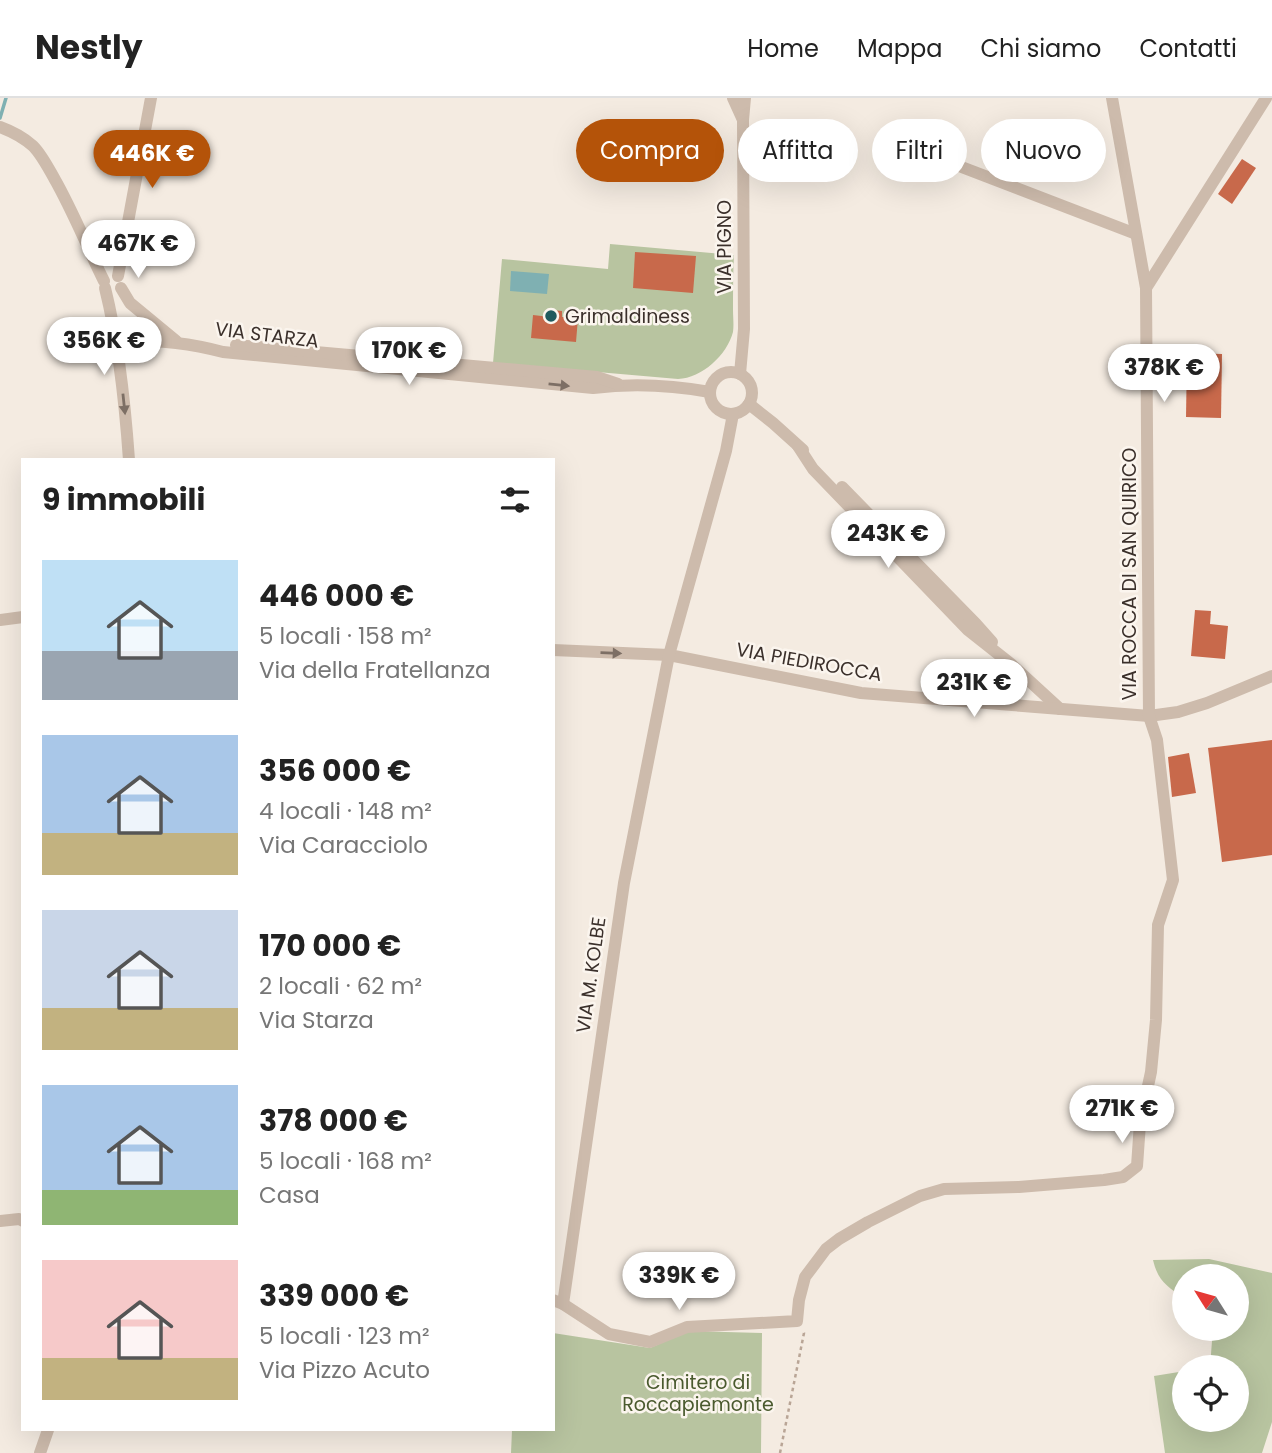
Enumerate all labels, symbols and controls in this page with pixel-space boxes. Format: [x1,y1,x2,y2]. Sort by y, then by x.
text: Nestly [35,24,143,71]
text: Home [747,32,819,65]
text: Mappa [857,32,942,65]
text: Chi siamo [980,32,1101,65]
text: Contatti [1139,32,1237,65]
chip: Compra [576,119,724,182]
chip: Affitta [738,119,858,182]
chip: Filtri [872,119,967,182]
chip: Nuovo [981,119,1106,182]
pin: 446K € [95,130,209,190]
text: 446K € [109,137,195,169]
street label: VIA PIGNO [711,200,738,294]
pin: 467K € [81,220,195,280]
text: 467K € [97,227,179,259]
place label: Grimaldiness [565,303,690,330]
marker: Grimaldiness [543,308,559,324]
street label: VIA STARZA [214,315,321,355]
pin: 356K € [47,317,161,377]
text: 356K € [63,324,145,356]
pin: 170K € [352,328,466,387]
text: 170K € [371,334,447,366]
pin: 378K € [1107,344,1221,404]
text: 378K € [1124,351,1204,383]
one-way arrow [549,380,571,391]
one-way arrow [119,393,130,415]
street label: VIA ROCCA DI SAN QUIRICO [1116,447,1143,700]
text: 9 immobili [42,478,205,521]
icon: filters [496,481,534,519]
pin: 243K € [831,510,945,570]
text: 243K € [847,517,929,549]
text: 446 000 € [259,574,414,617]
icon: home [98,588,182,672]
text: 5 locali · 158 m² [259,620,432,652]
street label: VIA PIEDIROCCA [734,636,884,688]
one-way arrow [600,647,622,658]
text: Via della Fratellanza [259,654,491,686]
pin: 231K € [917,660,1031,719]
text: 231K € [937,666,1011,698]
text: 356 000 € [259,749,411,792]
icon: home [98,763,182,847]
text: 4 locali · 148 m² [259,795,432,827]
text: Via Caracciolo [259,829,428,861]
street label: VIA M. KOLBE [570,915,612,1035]
text: 170 000 € [259,924,401,967]
icon: home [98,938,182,1022]
text: 2 locali · 62 m² [259,970,422,1002]
text: Via Starza [259,1004,374,1036]
pin: 271K € [1065,1086,1179,1145]
text: 271K € [1085,1092,1159,1124]
text: 378 000 € [259,1099,408,1142]
icon: home [98,1113,182,1197]
text: 5 locali · 168 m² [259,1145,432,1177]
text: Casa [259,1179,320,1211]
pin: 339K € [622,1252,736,1312]
text: 339K € [638,1259,720,1291]
north arrow [1172,1264,1250,1340]
map controls [1172,1264,1249,1432]
text: 339 000 € [259,1274,409,1317]
icon: home [98,1288,182,1372]
text: 5 locali · 123 m² [259,1320,430,1352]
text: Via Pizzo Acuto [259,1354,430,1386]
button: locate [1172,1355,1249,1432]
park label: Cimitero di Roccapiemonte [622,1369,774,1418]

